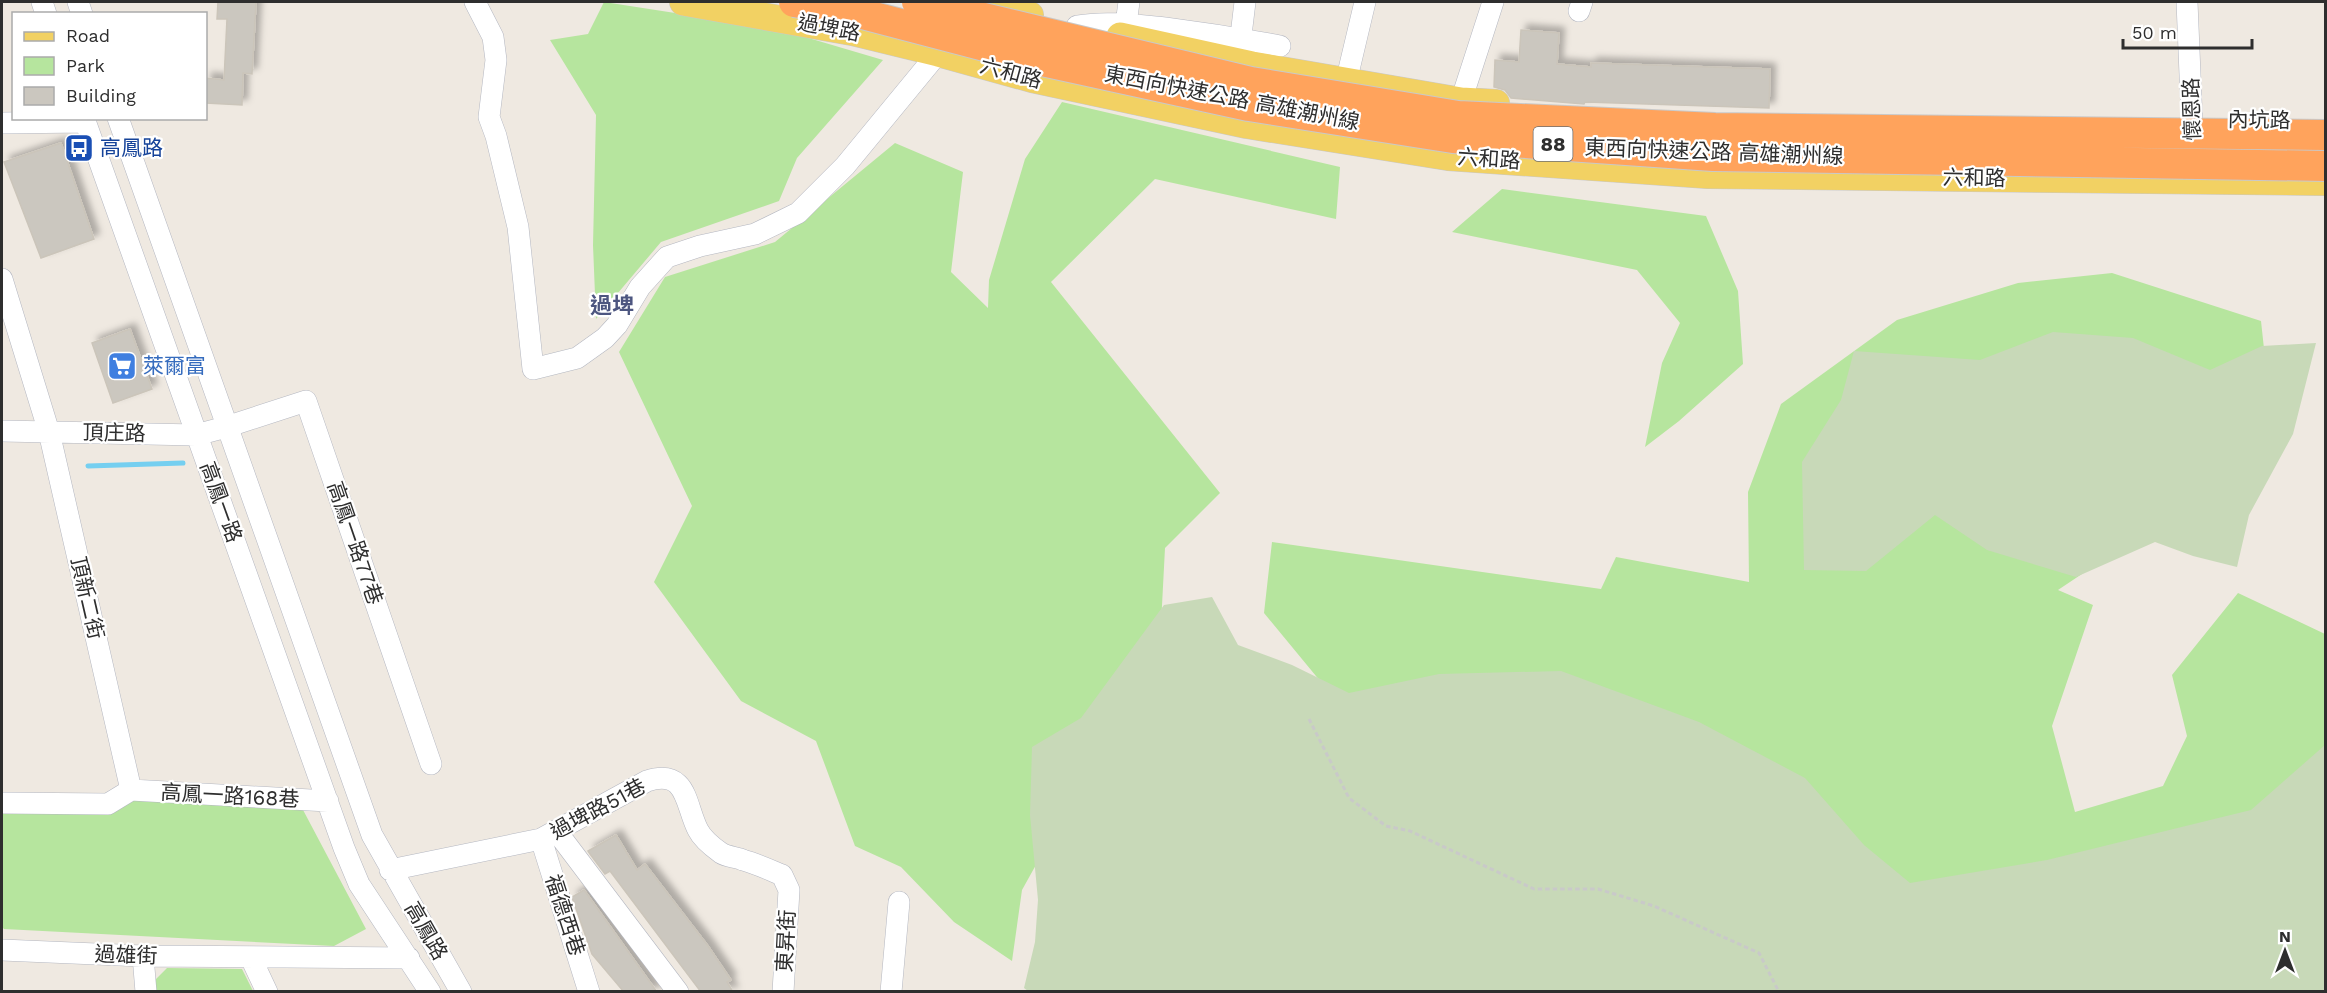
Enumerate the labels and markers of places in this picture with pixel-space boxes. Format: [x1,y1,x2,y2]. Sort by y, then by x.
bus stop icon: 高鳳路 [63,132,95,164]
place label: 高鳳路 [100,135,163,160]
supermarket icon: 萊爾富 [106,350,138,382]
place label: 萊爾富 [143,353,206,378]

